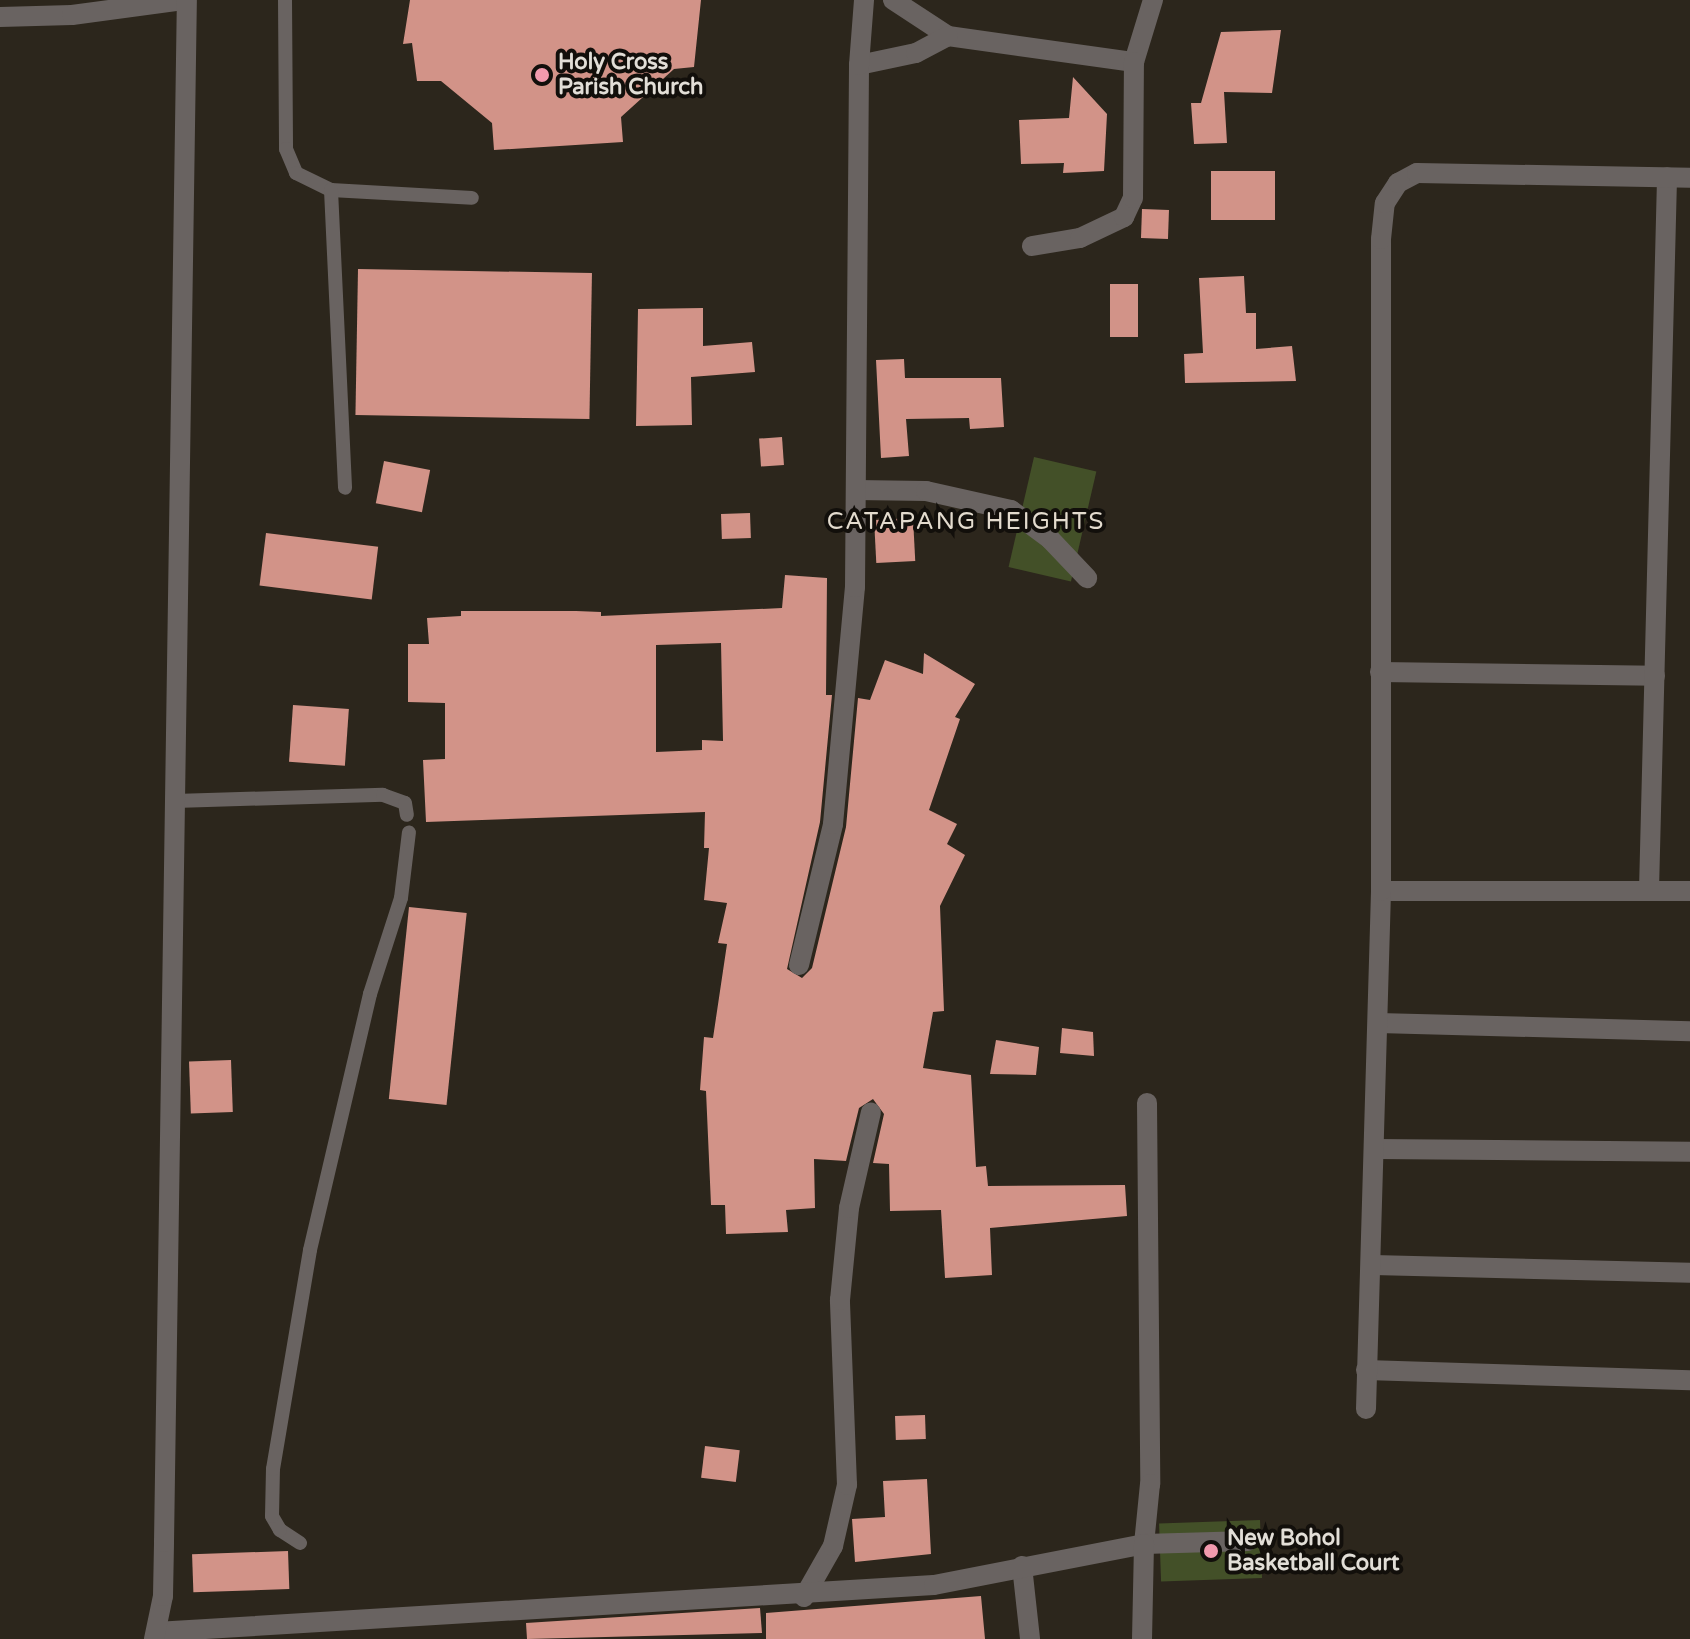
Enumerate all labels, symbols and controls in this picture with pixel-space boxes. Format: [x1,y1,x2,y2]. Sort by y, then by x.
place label: Holy Cross Parish Church [558,49,703,100]
marker: Holy Cross Parish Church [533,66,551,84]
district label: CATAPANG HEIGHTS [827,508,1105,536]
place label: New Bohol Basketball Court [1227,1525,1399,1576]
marker: New Bohol Basketball Court [1202,1542,1220,1560]

